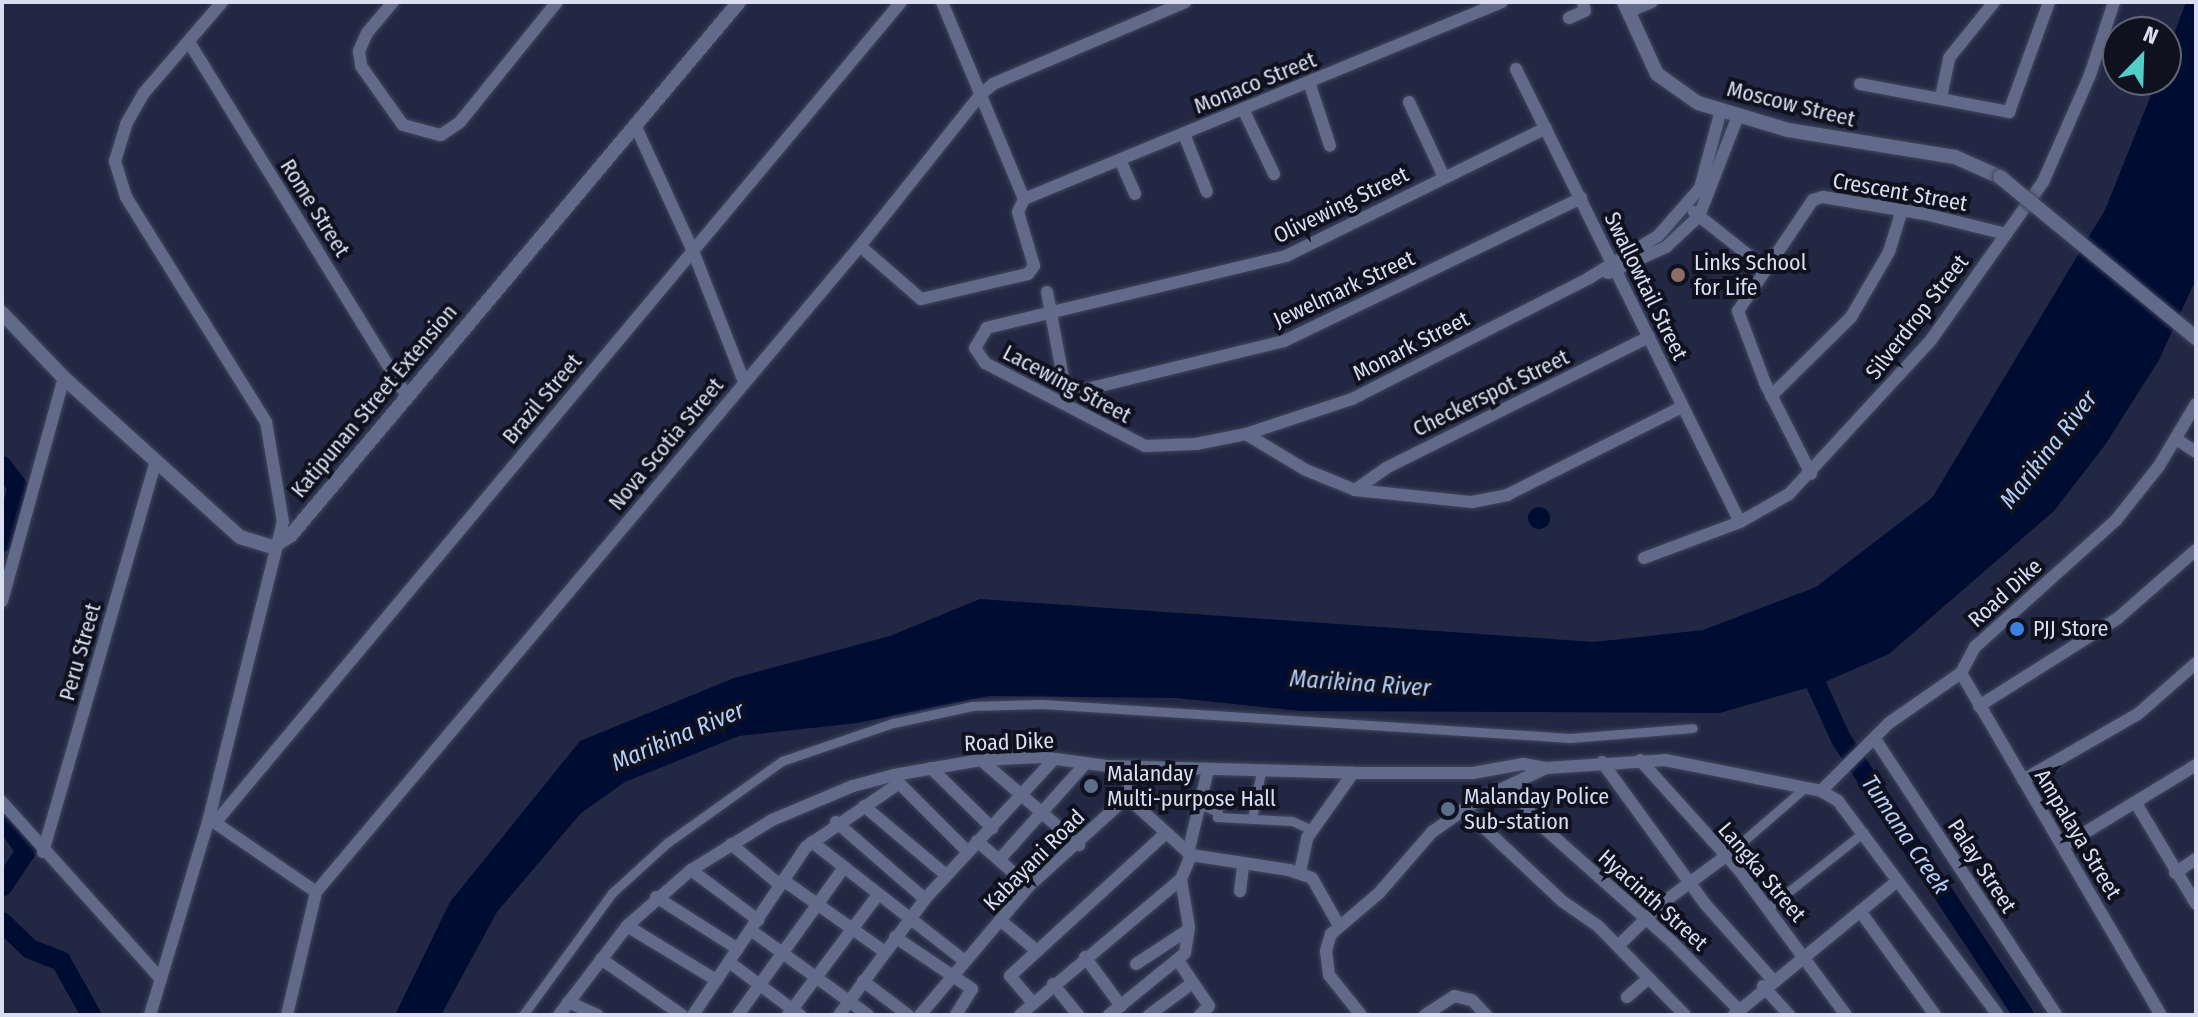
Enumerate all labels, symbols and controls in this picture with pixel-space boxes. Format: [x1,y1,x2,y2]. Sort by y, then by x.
north arrow [2102,16,2182,96]
text: N [2139,20,2162,50]
street label: Monaco Street [1190,47,1320,119]
street label: Moscow Street [1724,75,1858,133]
street label: Rome Street [275,154,355,262]
street label: Olivewing Street [1269,161,1413,249]
street label: Crescent Street [1831,167,1969,217]
street label: Swallowtail Street [1599,208,1693,364]
street label: Jewelmark Street [1269,245,1419,333]
place label: Links School for Life [1694,249,1806,300]
street label: Silverdrop Street [1860,249,1974,385]
marker: Links School for Life [1669,266,1687,284]
street label: Katipunan Street Extension [285,299,463,503]
street label: Monark Street [1349,305,1473,387]
street label: Lacewing Street [998,339,1136,429]
street label: Checkerspot Street [1409,344,1573,442]
street label: Brazil Street [497,349,587,449]
street label: Nova Scotia Street [603,372,729,516]
water label: Marikina River [1994,385,2104,515]
street label: Road Dike [1963,553,2047,633]
street label: Peru Street [54,600,106,704]
place label: PJJ Store [2033,616,2108,642]
marker: PJJ Store [2008,620,2026,638]
water label: Marikina River [1288,665,1432,703]
water label: Marikina River [607,696,749,778]
street label: Road Dike [964,727,1054,757]
place label: Malanday Multi-purpose Hall [1107,760,1276,812]
street label: Ampalaya Street [2029,765,2127,903]
water label: Tumana Creek [1855,770,1955,900]
marker: Malanday Multi-purpose Hall [1082,777,1100,795]
place label: Malanday Police Sub-station [1464,783,1609,834]
marker: Malanday Police Sub-station [1439,800,1457,818]
street label: Kabayani Road [978,804,1090,916]
street label: Palay Street [1942,814,2022,918]
street label: Langka Street [1713,817,1811,927]
street label: Hyacinth Street [1593,844,1713,956]

